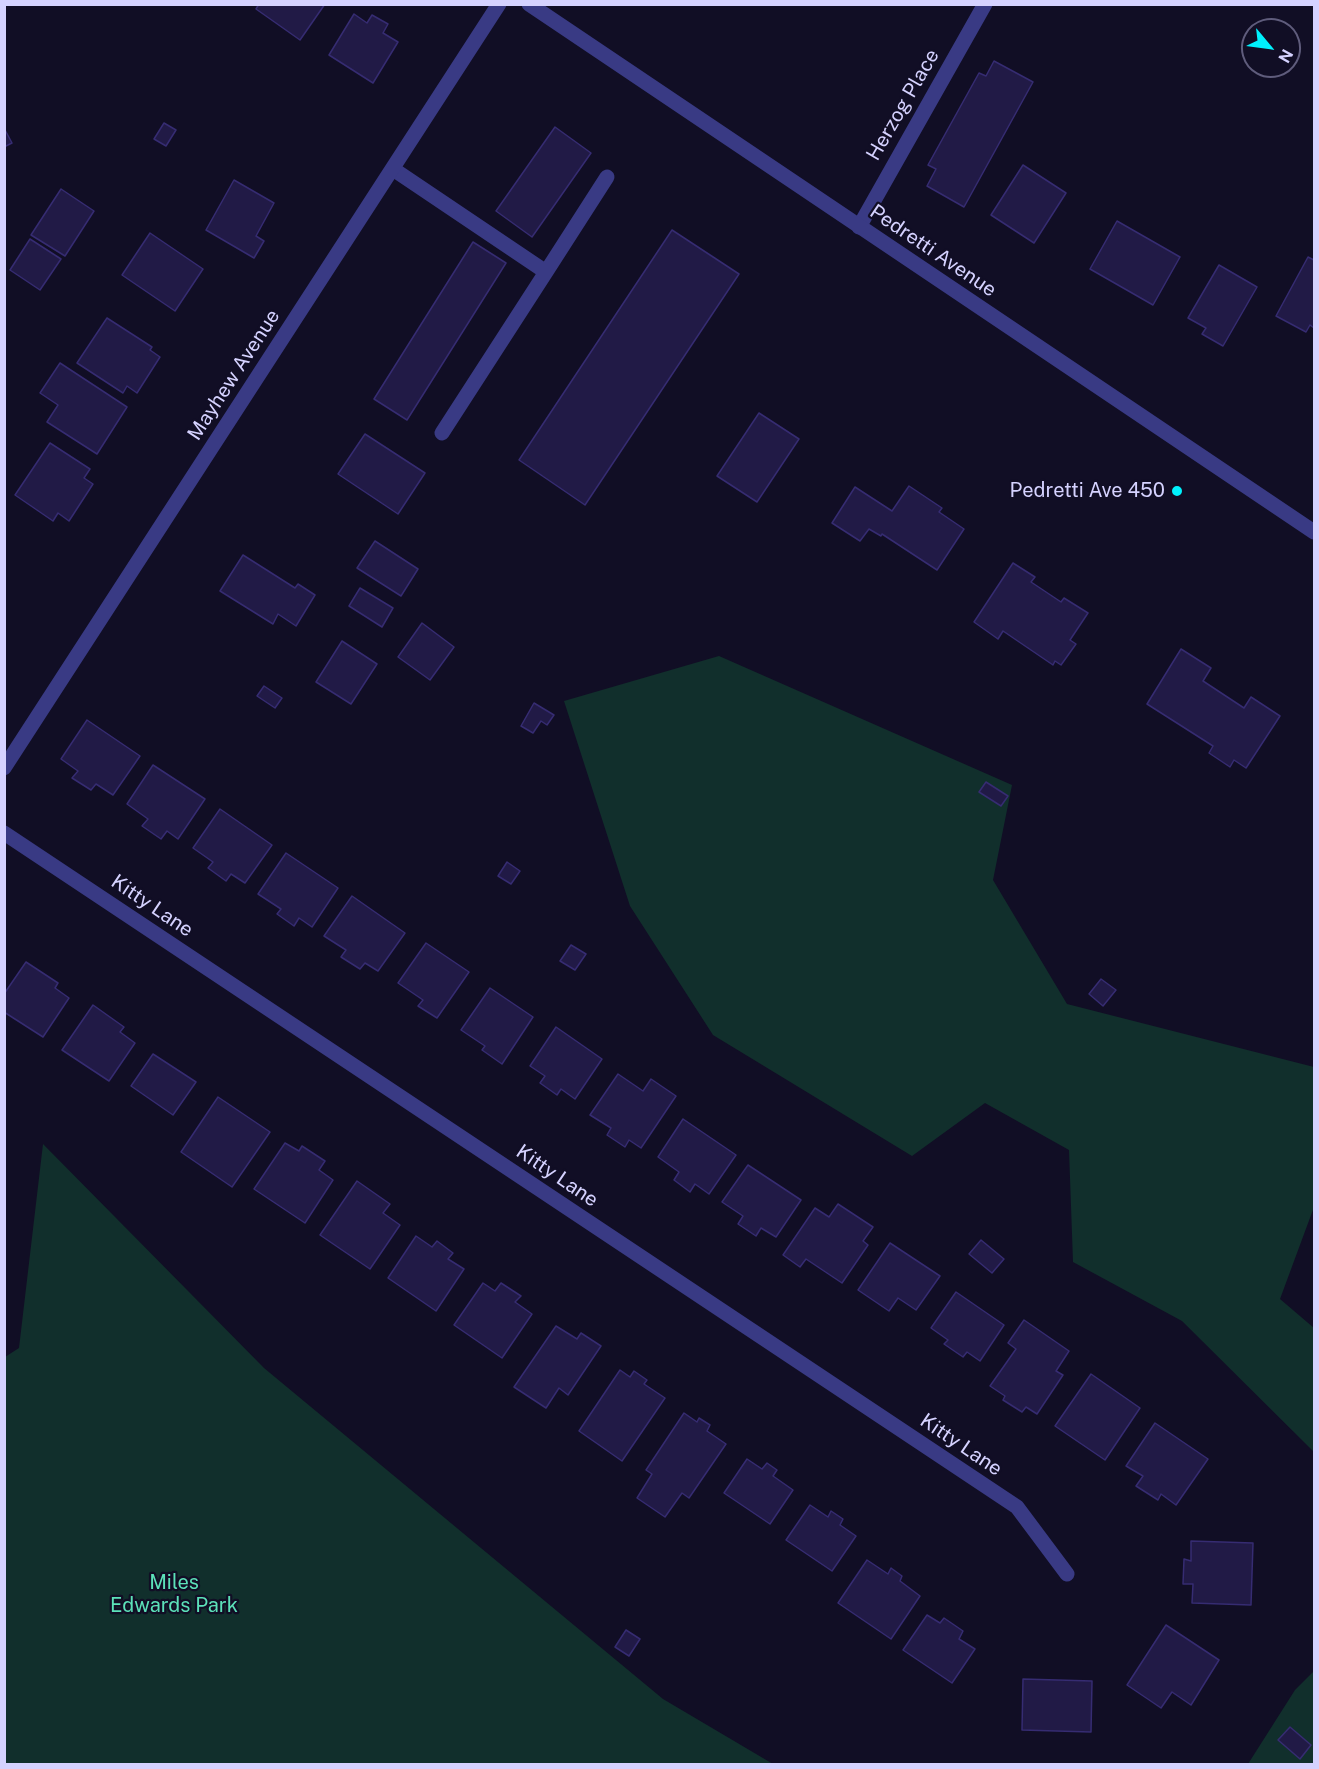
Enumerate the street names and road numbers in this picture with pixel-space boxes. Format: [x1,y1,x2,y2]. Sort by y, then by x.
street label: Herzog Place [861,45,945,165]
street label: Pedretti Avenue [865,200,1001,302]
street label: Mayhew Avenue [183,305,285,445]
street label: Kitty Lane [106,870,198,942]
street label: Kitty Lane [511,1140,603,1212]
street label: Kitty Lane [915,1409,1007,1481]

